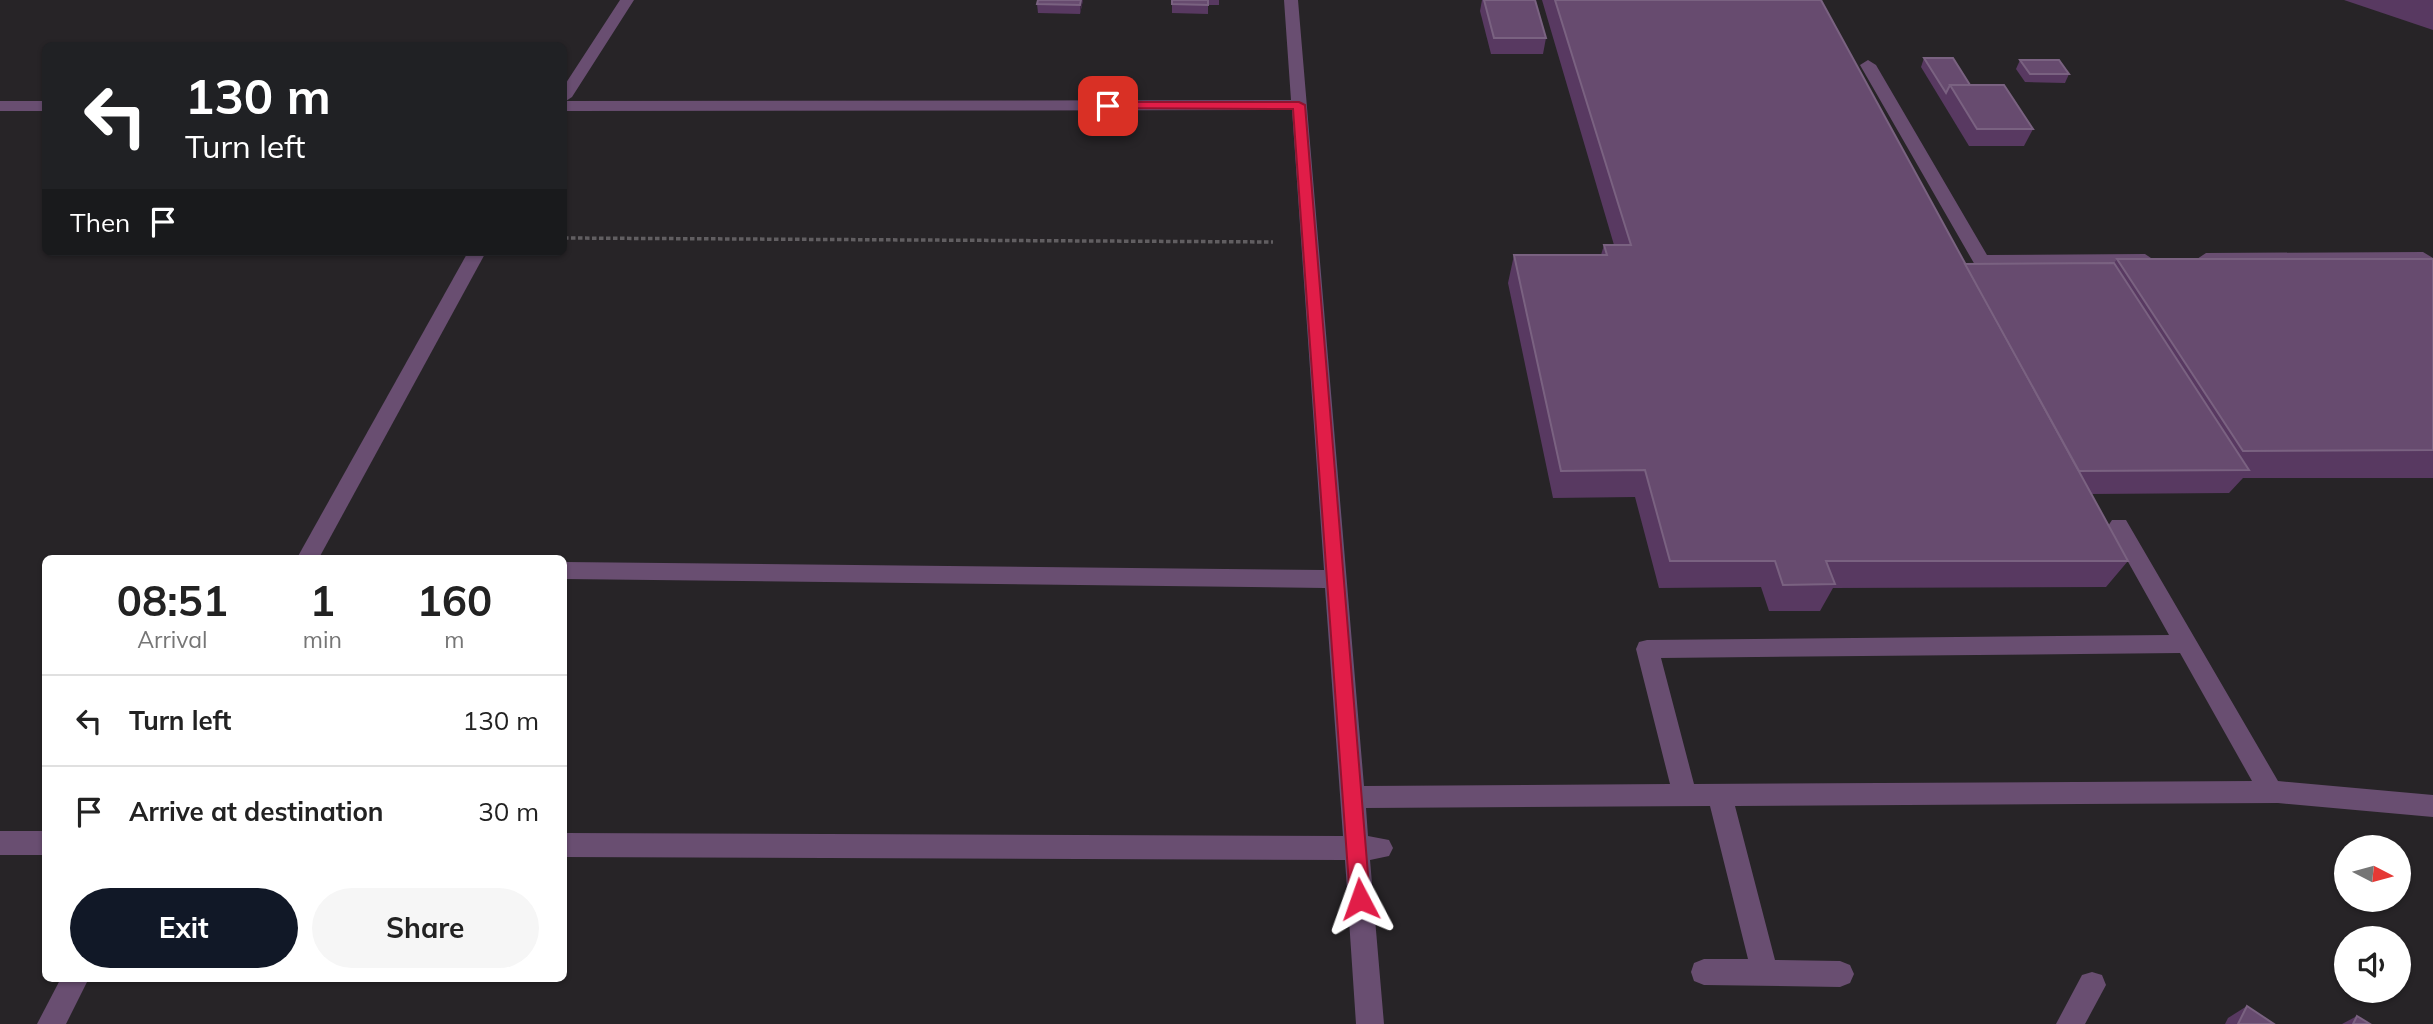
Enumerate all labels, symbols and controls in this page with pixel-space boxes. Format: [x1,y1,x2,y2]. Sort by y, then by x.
text: 130 m [185,65,331,126]
icon: left [70,70,161,161]
pin [1078,76,1138,136]
icon: arrive [1089,87,1127,125]
text: Turn left [185,126,305,166]
icon: arrive [144,203,182,241]
text: Then [70,206,130,239]
text: 08:51 [117,574,228,627]
text: 1 [310,574,335,627]
text: 160 [417,574,492,627]
text: Arrival [137,625,208,654]
text: min [303,625,342,654]
text: m [444,625,465,654]
icon: left [70,702,108,740]
text: Turn left [129,704,231,737]
text: 130 m [463,704,539,737]
icon: arrive [70,793,108,831]
text: Arrive at destination [129,795,384,828]
text: 30 m [478,795,539,828]
north arrow [2334,835,2412,912]
map controls [2334,835,2411,1003]
position arrow [1323,862,1397,936]
button: Exit [70,888,298,968]
button: Share [312,888,539,968]
button: sound [2334,926,2411,1003]

